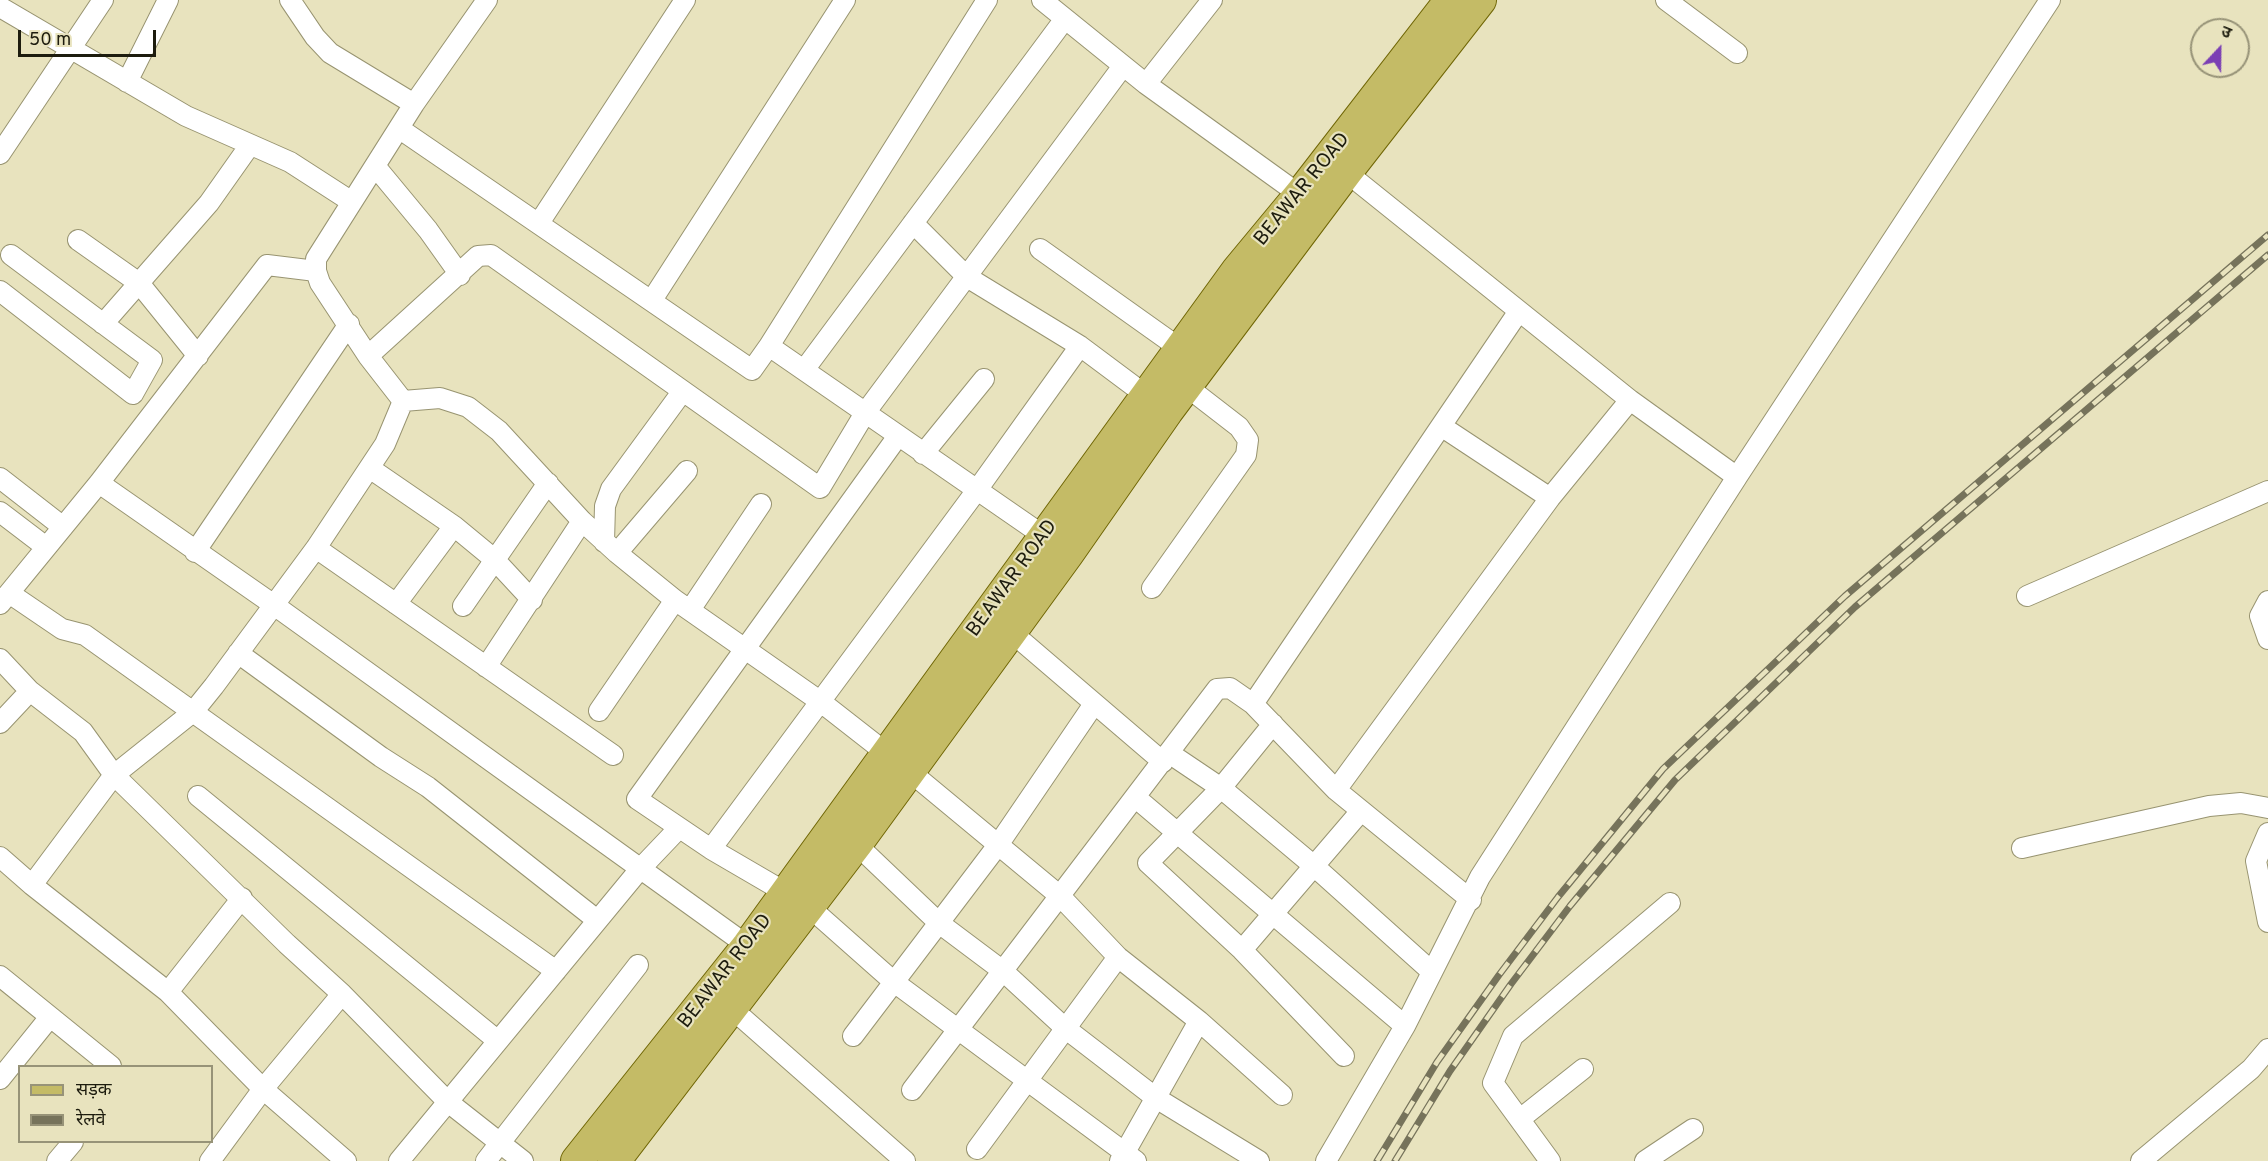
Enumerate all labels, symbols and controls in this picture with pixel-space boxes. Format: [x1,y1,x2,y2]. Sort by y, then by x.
scale bar [21,18,159,56]
north arrow [2190,18,2250,78]
text: उ [2218,22,2234,44]
text: 50 m [29,29,71,52]
street label: BEAWAR ROAD [1250,129,1356,251]
street label: BEAWAR ROAD [963,516,1063,642]
street label: BEAWAR ROAD [674,910,778,1034]
legend [18,1065,213,1143]
text: सड़क [76,1079,112,1102]
text: रेलवे [76,1109,106,1132]

